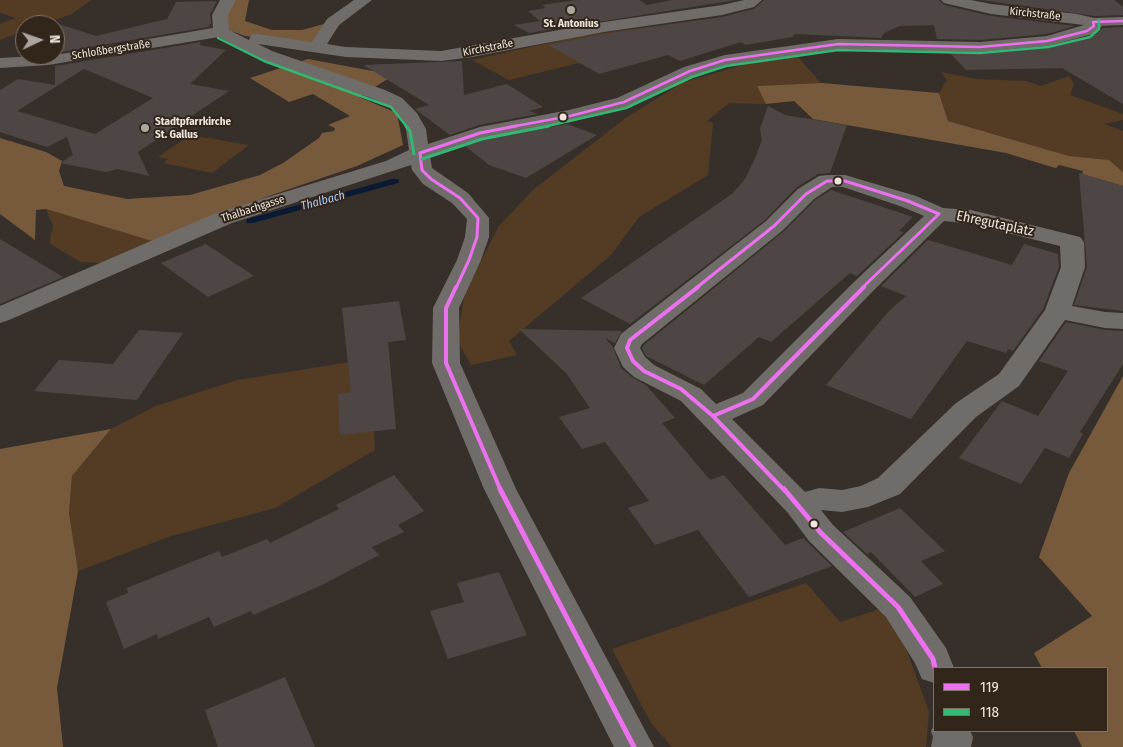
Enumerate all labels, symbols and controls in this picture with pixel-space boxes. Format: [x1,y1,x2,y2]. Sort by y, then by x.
marker: St. Antonius [565,4,577,16]
street label: Kirchstraße [1009,5,1061,23]
north arrow [15,15,65,65]
place label: St. Antonius [544,17,598,31]
text: N [46,35,63,44]
street label: Schloßbergstraße [71,37,151,63]
street label: Kirchstraße [462,37,514,59]
unlabelled marker [558,112,568,122]
place label: Stadtpfarrkirche St. Gallus [155,115,231,141]
marker: Stadtpfarrkirche St. Gallus [139,122,151,134]
unlabelled marker [833,176,843,186]
water label: Thalbach [299,188,347,214]
street label: Thalbachgasse [220,193,286,225]
street label: Ehregutaplatz [955,208,1035,240]
unlabelled marker [809,519,819,529]
legend [933,667,1108,732]
text: 119 [980,678,999,696]
text: 118 [980,703,999,721]

